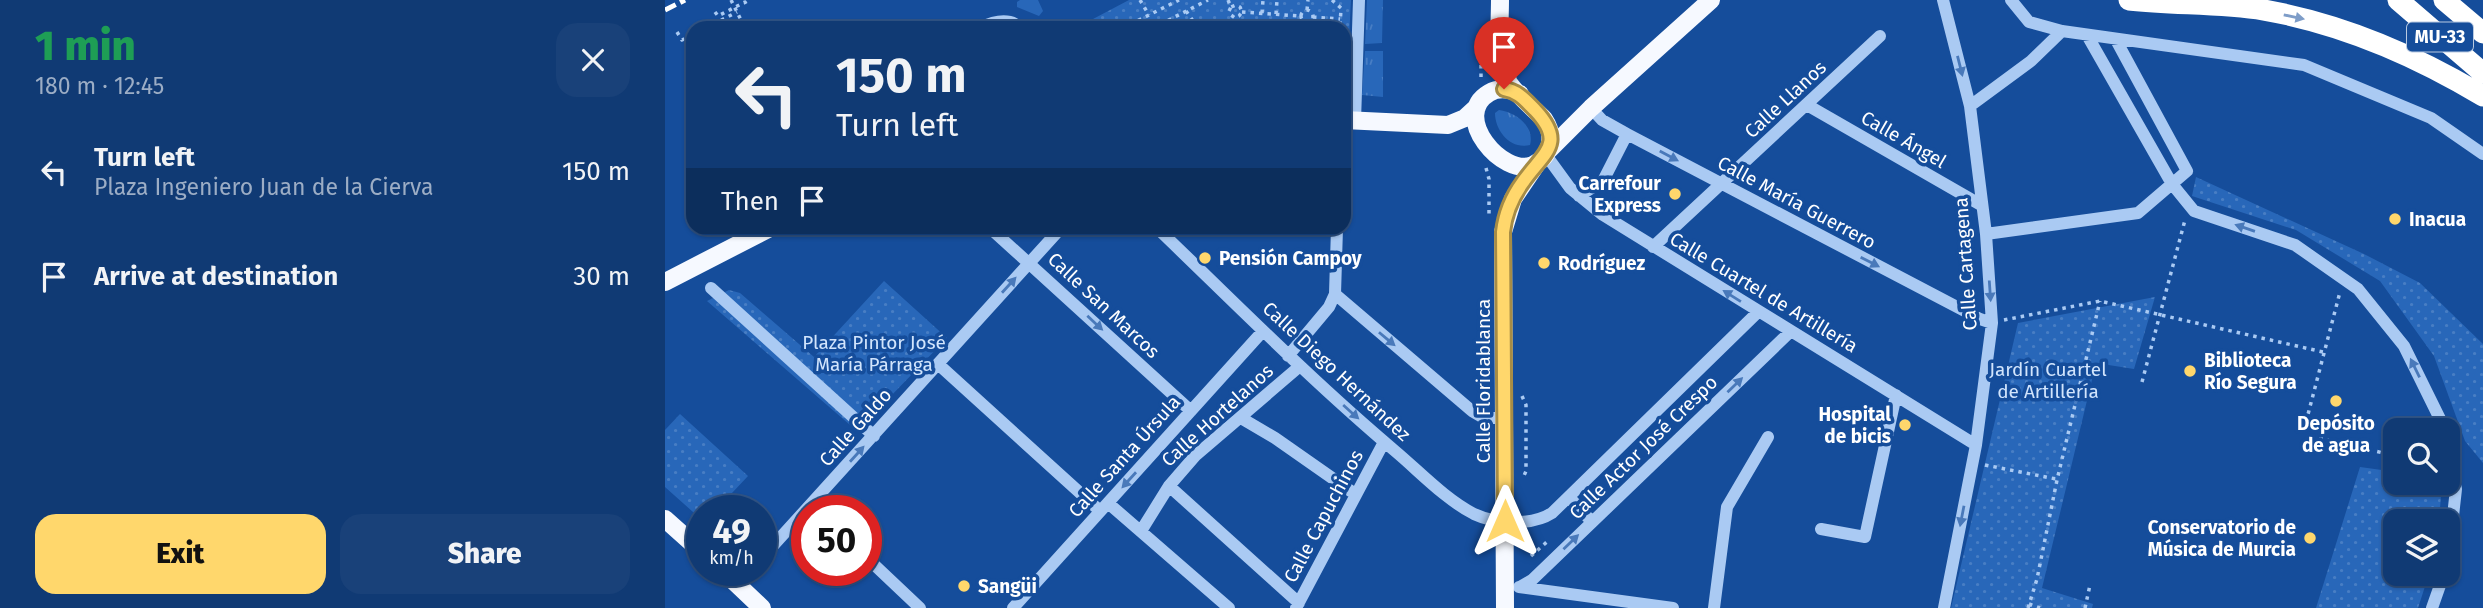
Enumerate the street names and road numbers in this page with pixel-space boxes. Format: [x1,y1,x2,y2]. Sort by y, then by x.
road number: MU-33 [2407,22,2473,52]
street label: Calle Llanos [1740,56,1831,143]
street label: Calle Ángel [1857,106,1951,173]
street label: Calle María Guerrero [1714,151,1880,254]
street label: Calle Cartagena [1949,197,1982,331]
street label: Calle Cuartel de Artillería [1666,227,1862,358]
street label: Calle San Marcos [1043,248,1164,363]
street label: Calle Diego Hernández [1258,297,1415,446]
street label: Calle Floridablanca [1472,299,1495,463]
street label: Calle Hortelanos [1157,359,1278,471]
street label: Calle Actor José Crespo [1565,371,1722,524]
street label: Calle Galdo [814,384,896,471]
street label: Calle Santa Úrsula [1064,391,1185,522]
street label: Calle Capuchinos [1279,446,1368,586]

